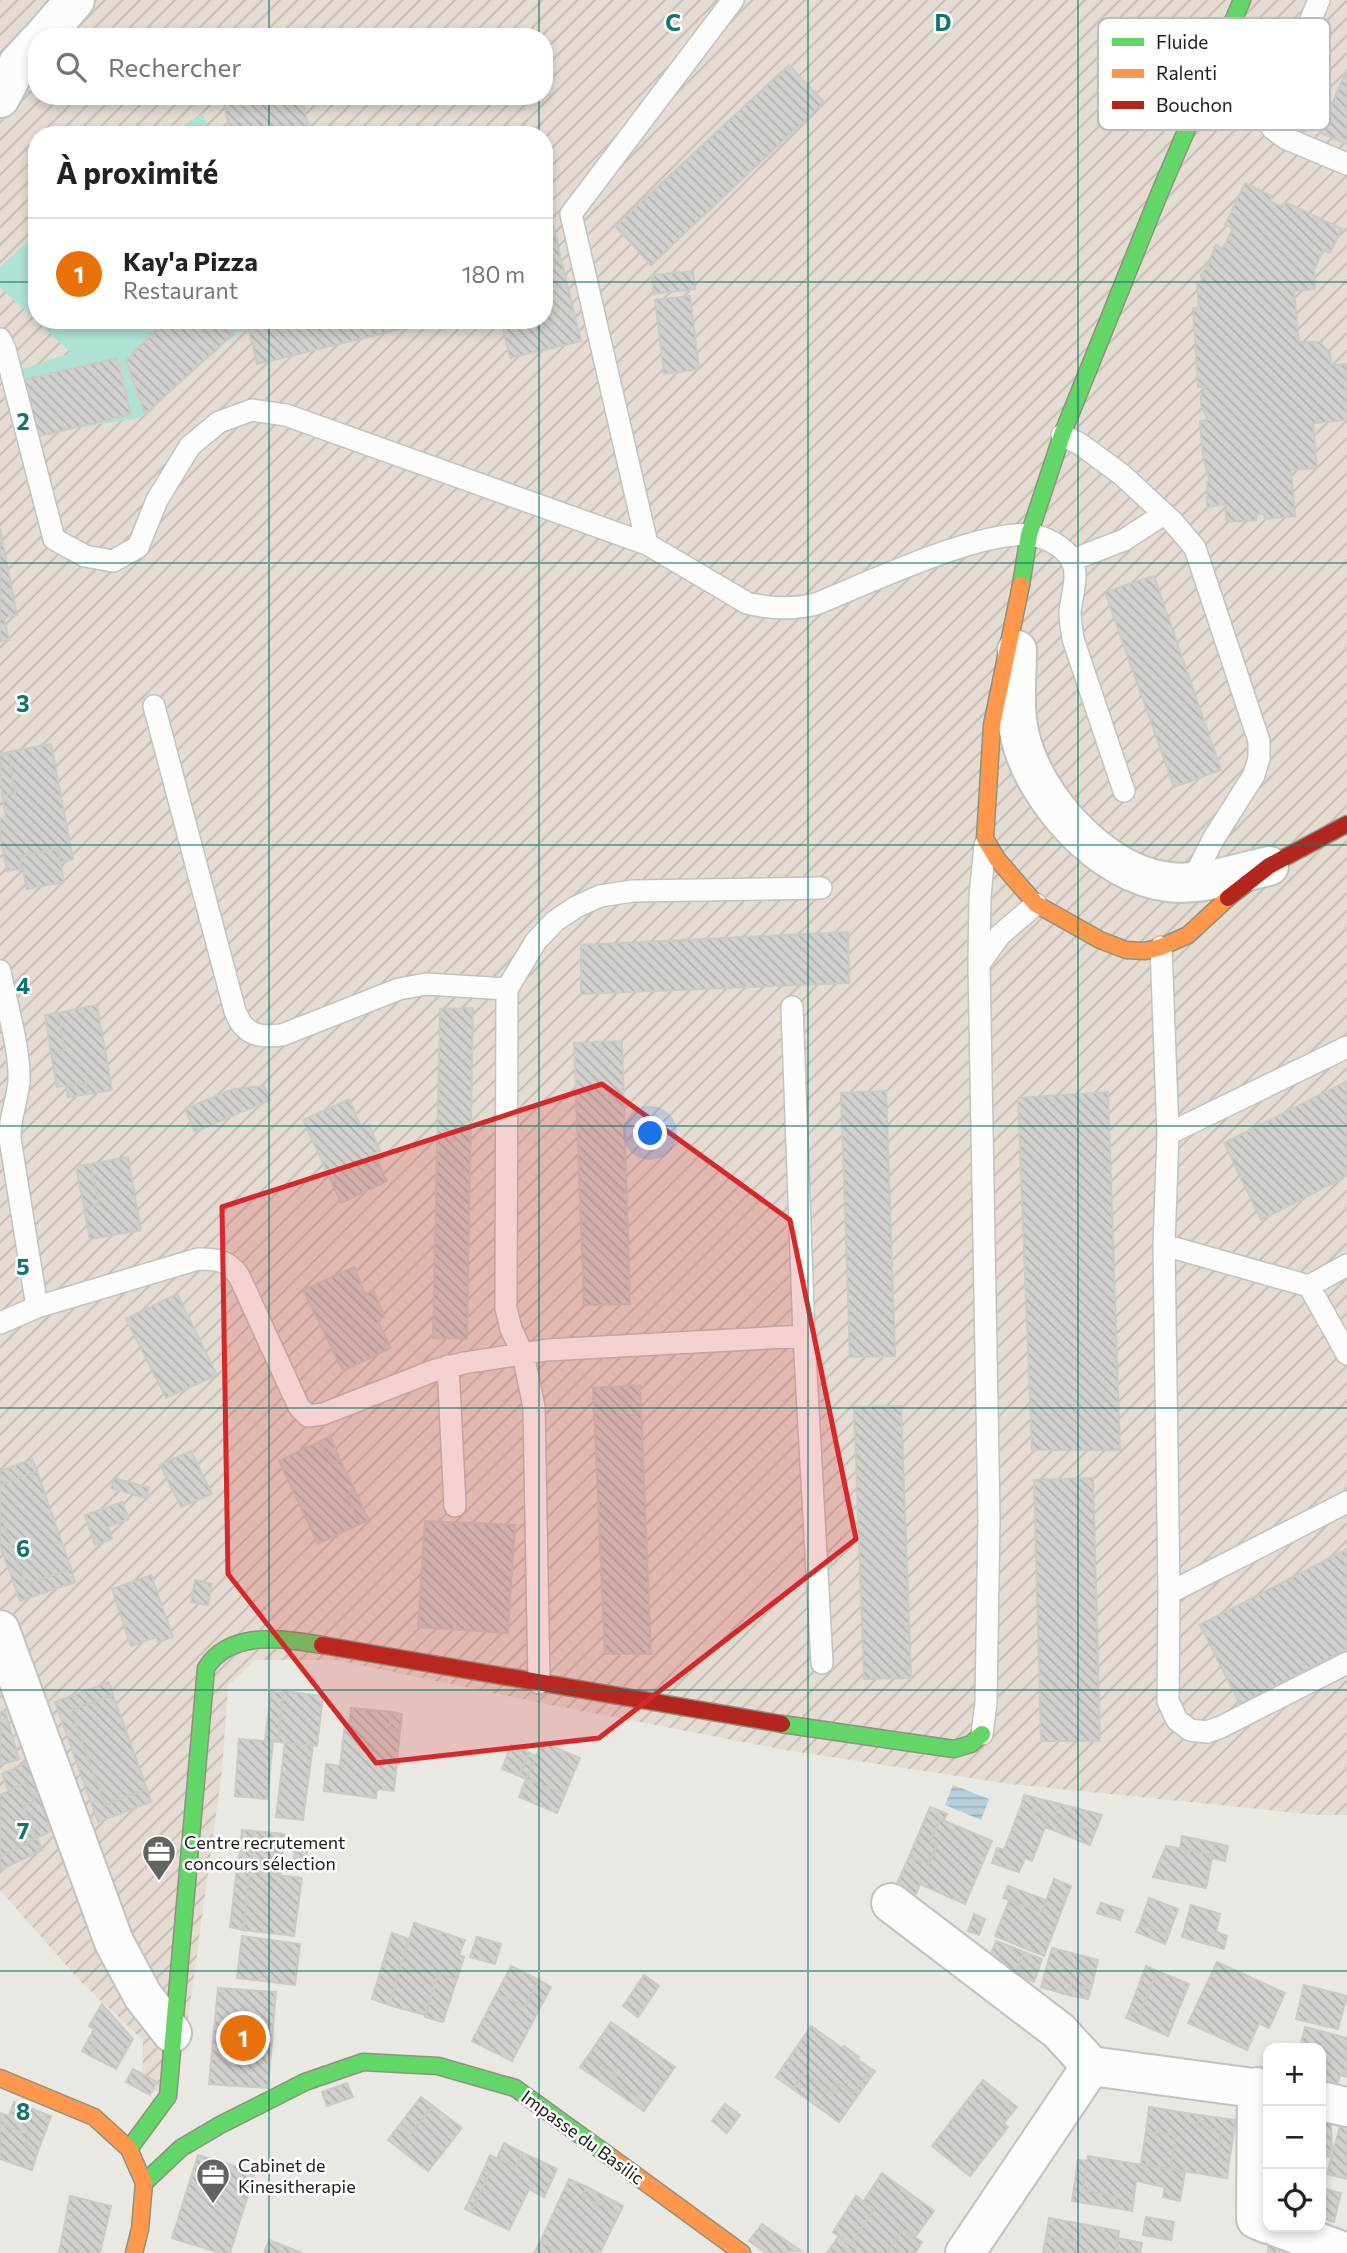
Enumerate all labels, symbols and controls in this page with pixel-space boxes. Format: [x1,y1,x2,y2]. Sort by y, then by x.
text: C [665,8,681,36]
text: D [935,8,952,36]
legend [1098,18,1330,130]
search box [28,28,553,105]
text: Fluide [1156,30,1208,53]
icon: search [52,48,90,86]
text: Rechercher [108,51,242,82]
text: Ralenti [1156,61,1217,84]
text: Bouchon [1156,93,1233,116]
text: À proximité [56,153,218,190]
text: Kay'a Pizza [123,245,258,276]
text: 1 [74,260,84,288]
text: 180 m [462,260,525,288]
text: Restaurant [123,276,238,304]
text: 2 [16,407,30,435]
text: 3 [16,689,30,717]
text: 4 [16,971,30,999]
your location [633,1116,667,1150]
text: 5 [16,1252,30,1280]
text: 6 [16,1534,30,1562]
text: 7 [17,1816,29,1844]
place label: Centre recrutement concours sélection [184,1831,346,1874]
office icon: Centre recrutement concours sélection [140,1833,178,1882]
pin: 1 [220,2012,266,2064]
map controls [1263,2043,1326,2232]
button: + [1263,2043,1326,2106]
street label: Impasse du Basilic [517,2085,649,2189]
text: 8 [16,2097,30,2125]
button: − [1263,2106,1326,2169]
place label: Cabinet de Kinesitherapie [238,2154,356,2197]
office icon: Cabinet de Kinesitherapie [194,2156,232,2205]
button: locate [1263,2169,1326,2232]

